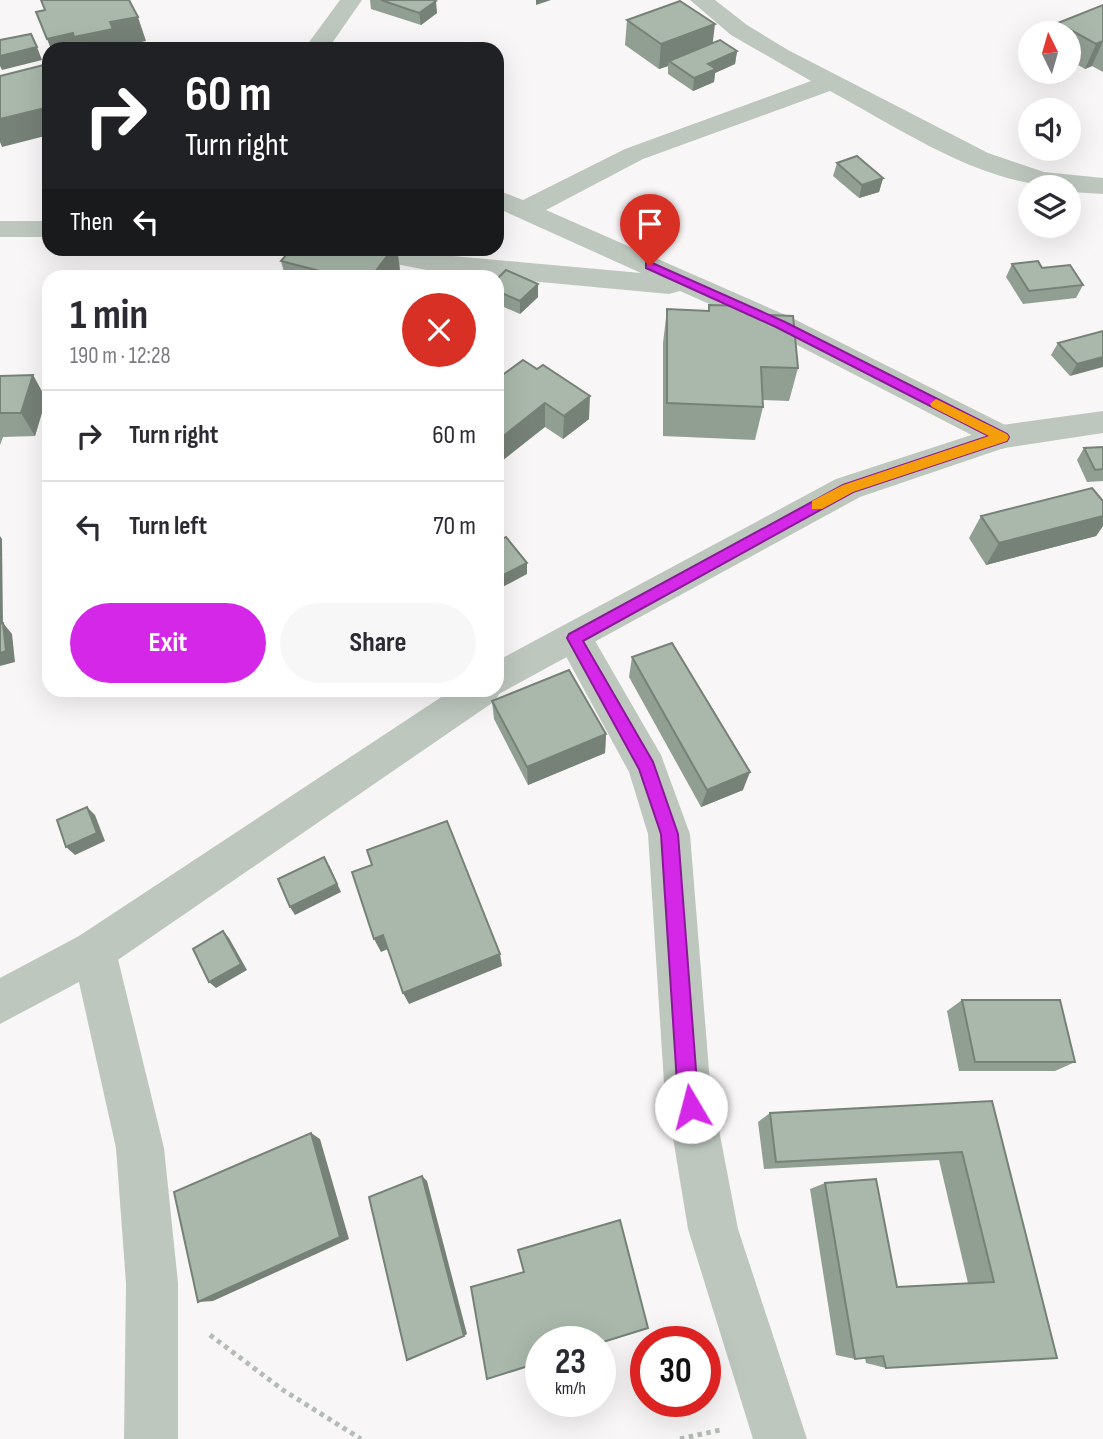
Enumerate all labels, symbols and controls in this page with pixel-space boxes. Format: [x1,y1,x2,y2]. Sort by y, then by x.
north arrow [1018,21,1082,84]
map controls [1018,21,1081,238]
text: 60 m [185,66,272,125]
icon: right [70,70,161,161]
button: sound [1018,98,1081,161]
text: Turn right [185,126,289,165]
button: layers [1018,175,1081,238]
pin [620,194,680,266]
icon: left [127,203,165,241]
icon: arrive [631,205,669,243]
text: Then [70,207,113,238]
text: 1 min [70,290,148,341]
button: close [402,293,476,367]
text: 190 m · 12:28 [70,342,171,370]
icon: right [70,417,108,455]
text: Turn right [129,420,218,451]
text: 60 m [432,420,476,451]
icon: left [70,508,108,546]
text: Turn left [129,511,207,542]
text: 70 m [433,511,476,542]
button: Exit [70,603,266,683]
button: Share [280,603,476,683]
position arrow [654,1070,728,1144]
speed limit sign: 30 [630,1326,721,1417]
text: 23 [555,1341,586,1384]
text: km/h [555,1378,586,1399]

